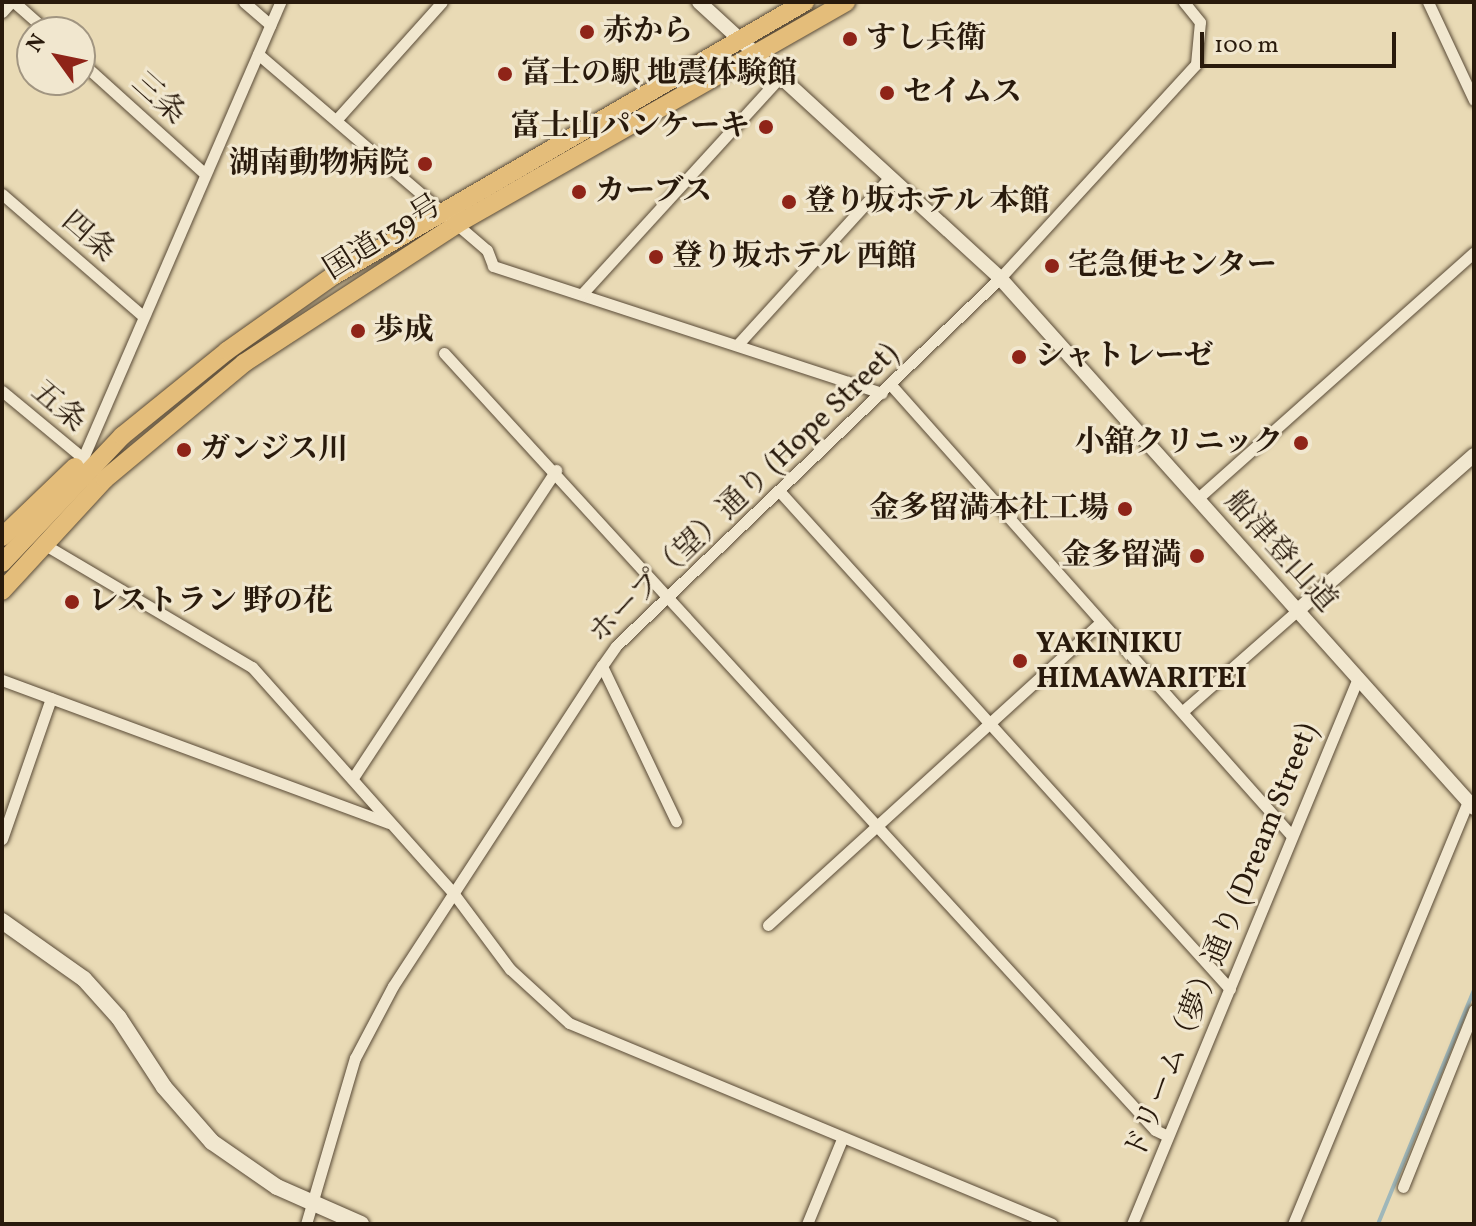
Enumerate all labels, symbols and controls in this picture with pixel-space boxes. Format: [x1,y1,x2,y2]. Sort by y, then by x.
place label: 赤から [603,14,693,50]
north arrow [16,16,96,96]
scale bar [1204,16,1400,66]
place label: すし兵衛 [866,21,986,57]
marker: 赤から [578,23,596,41]
text: N [20,29,54,59]
text: 100 m [1214,29,1279,63]
marker: すし兵衛 [841,30,859,48]
place label: 富士の駅 地震体験館 [521,56,797,92]
marker: 富士の駅 地震体験館 [496,65,514,83]
street label: 三条 [124,66,192,132]
place label: セイムス [903,75,1023,111]
marker: セイムス [878,84,896,102]
place label: 富士山パンケーキ [510,109,750,145]
marker: 富士山パンケーキ [757,118,775,136]
place label: 湖南動物病院 [229,146,409,182]
marker: 湖南動物病院 [416,155,434,173]
place label: カーブス [595,174,715,210]
marker: カーブス [570,183,588,201]
place label: 登り坂ホテル 本館 [805,184,1051,220]
street label: 国道139号 [317,188,449,288]
marker: 登り坂ホテル 本館 [780,193,798,211]
street label: 四条 [54,204,122,270]
place label: 登り坂ホテル 西館 [672,239,918,275]
marker: 登り坂ホテル 西館 [647,248,665,266]
place label: 宅急便センター [1068,248,1278,284]
marker: 宅急便センター [1043,257,1061,275]
place label: 歩成 [374,313,434,349]
marker: 歩成 [349,322,367,340]
street label: ホープ（望）通り (Hope Street) [581,336,907,652]
place label: シャトレーゼ [1035,339,1215,375]
marker: シャトレーゼ [1010,348,1028,366]
street label: 五条 [23,374,93,440]
place label: 小舘クリニック [1073,425,1283,461]
place label: ガンジス川 [200,432,350,468]
marker: 小舘クリニック [1290,432,1312,454]
marker: ガンジス川 [175,441,193,459]
street label: 船津登山道 [1216,484,1344,620]
place label: 金多留満本社工場 [869,491,1109,527]
marker: 金多留満本社工場 [1116,500,1134,518]
place label: 金多留満 [1061,538,1181,574]
marker: 金多留満 [1188,547,1206,565]
place label: レストラン 野の花 [88,584,334,620]
marker: レストラン 野の花 [63,593,81,611]
place label: YAKINIKU HIMAWARITEI [1036,626,1247,696]
marker: YAKINIKU HIMAWARITEI [1011,652,1029,670]
street label: ドリーム（夢）通り (Dream Street) [1118,718,1326,1166]

